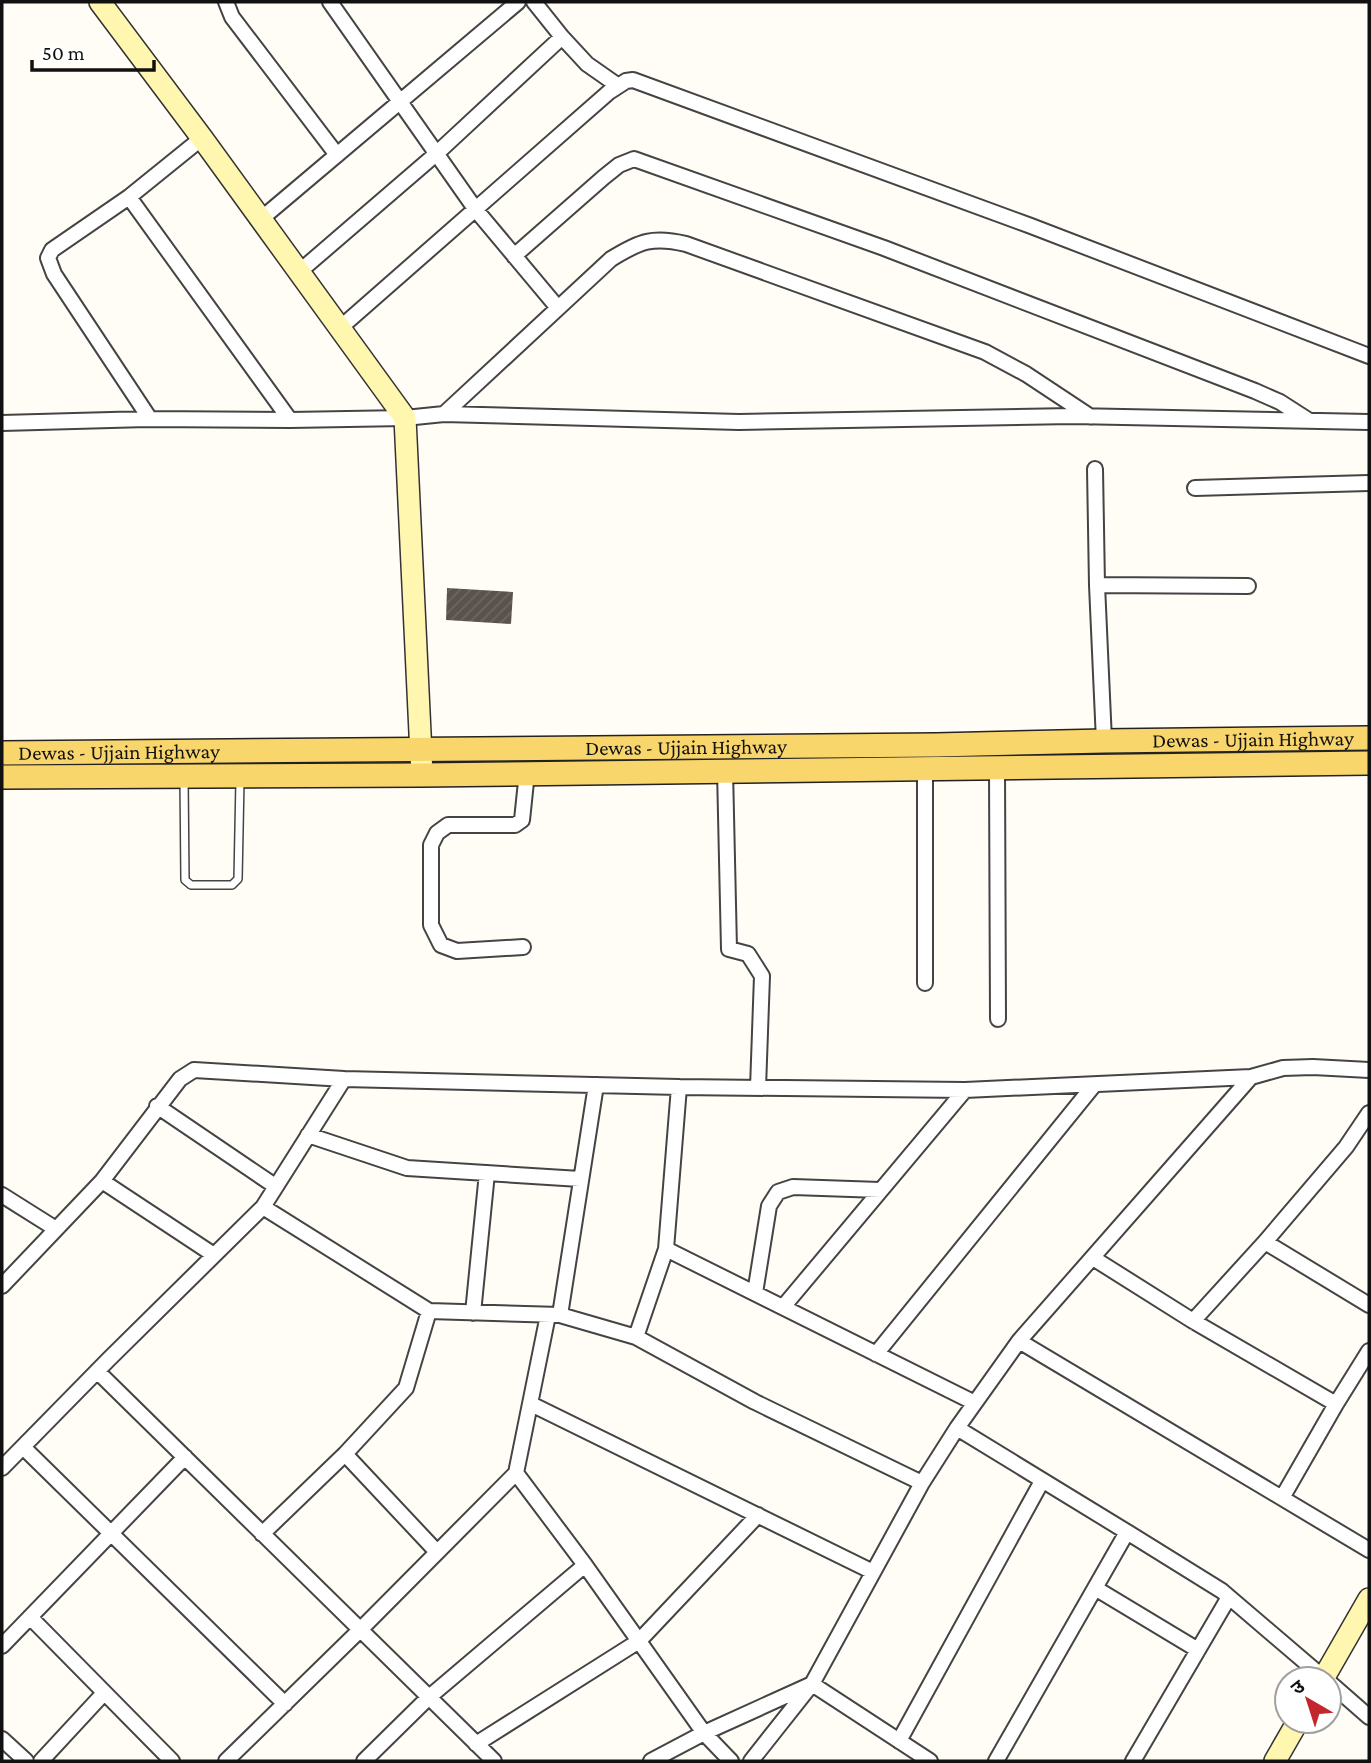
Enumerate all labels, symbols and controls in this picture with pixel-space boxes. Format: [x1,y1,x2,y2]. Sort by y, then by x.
scale bar [32,28,154,72]
text: 50 m [42,41,85,65]
street label: Dewas - Ujjain Highway [1152,726,1354,752]
street label: Dewas - Ujjain Highway [585,734,787,760]
street label: Dewas - Ujjain Highway [18,739,220,765]
north arrow [1273,1665,1343,1735]
text: उ [1287,1675,1309,1699]

